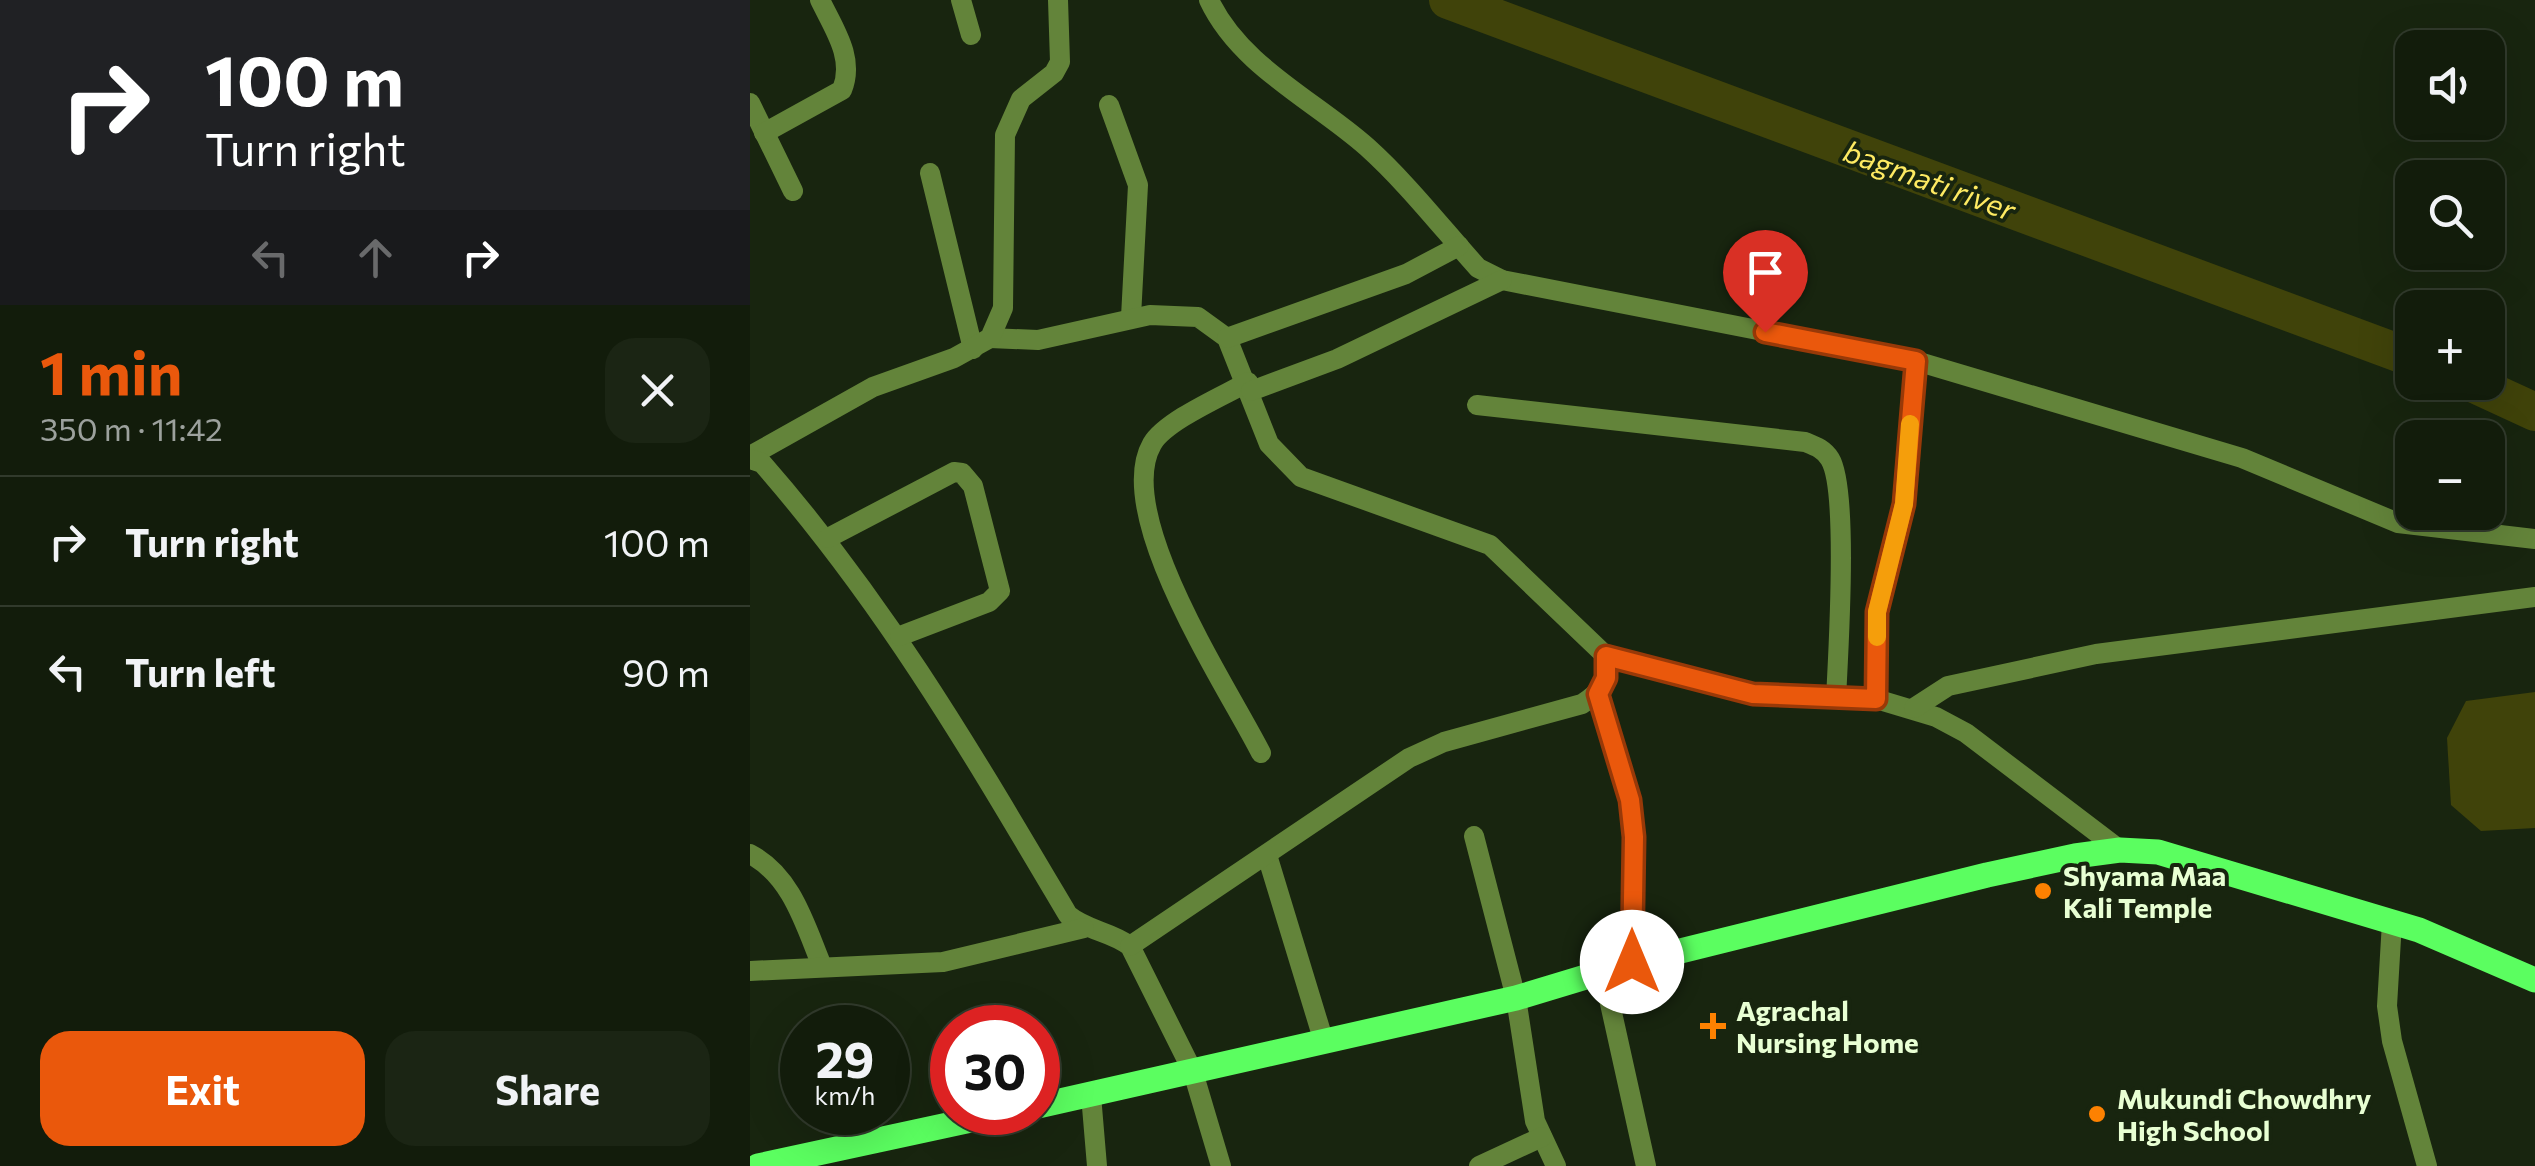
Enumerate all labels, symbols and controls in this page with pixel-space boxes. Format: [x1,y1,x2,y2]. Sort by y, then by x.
map controls [2395,30,2505,530]
button: sound [2395,30,2505,140]
text: 100 m [205,35,404,120]
icon: right [40,40,170,170]
text: Turn right [205,120,406,175]
water label: bagmati river [1839,131,2022,227]
button: search [2395,160,2505,270]
icon: left [243,230,298,285]
icon: ahead [348,230,403,285]
icon: right [453,230,508,285]
pin [1723,230,1808,333]
icon: arrive [1738,245,1793,300]
button: + [2395,290,2505,400]
text: 1 min [40,334,182,407]
button: close [605,338,710,443]
text: 350 m · 11:42 [40,408,223,448]
button: − [2395,420,2505,530]
icon: right [40,514,95,569]
text: Turn right [125,518,299,565]
text: 100 m [604,518,710,565]
icon: left [40,644,95,699]
text: Turn left [125,648,276,695]
text: 90 m [622,648,710,695]
place label: Shyama Maa Kali Temple [2063,858,2226,924]
marker: Shyama Maa Kali Temple [2032,880,2054,902]
position arrow [1580,910,1684,1014]
place label: Agrachal Nursing Home [1736,993,1919,1059]
speed limit sign: 30 [930,1005,1060,1135]
marker: Agrachal Nursing Home [1700,1013,1726,1039]
text: 29 [815,1027,874,1088]
button: Exit [40,1031,365,1146]
button: Share [385,1031,710,1146]
text: km/h [815,1080,875,1110]
place label: Mukundi Chowdhry High School [2117,1081,2371,1147]
marker: Mukundi Chowdhry High School [2086,1103,2108,1125]

